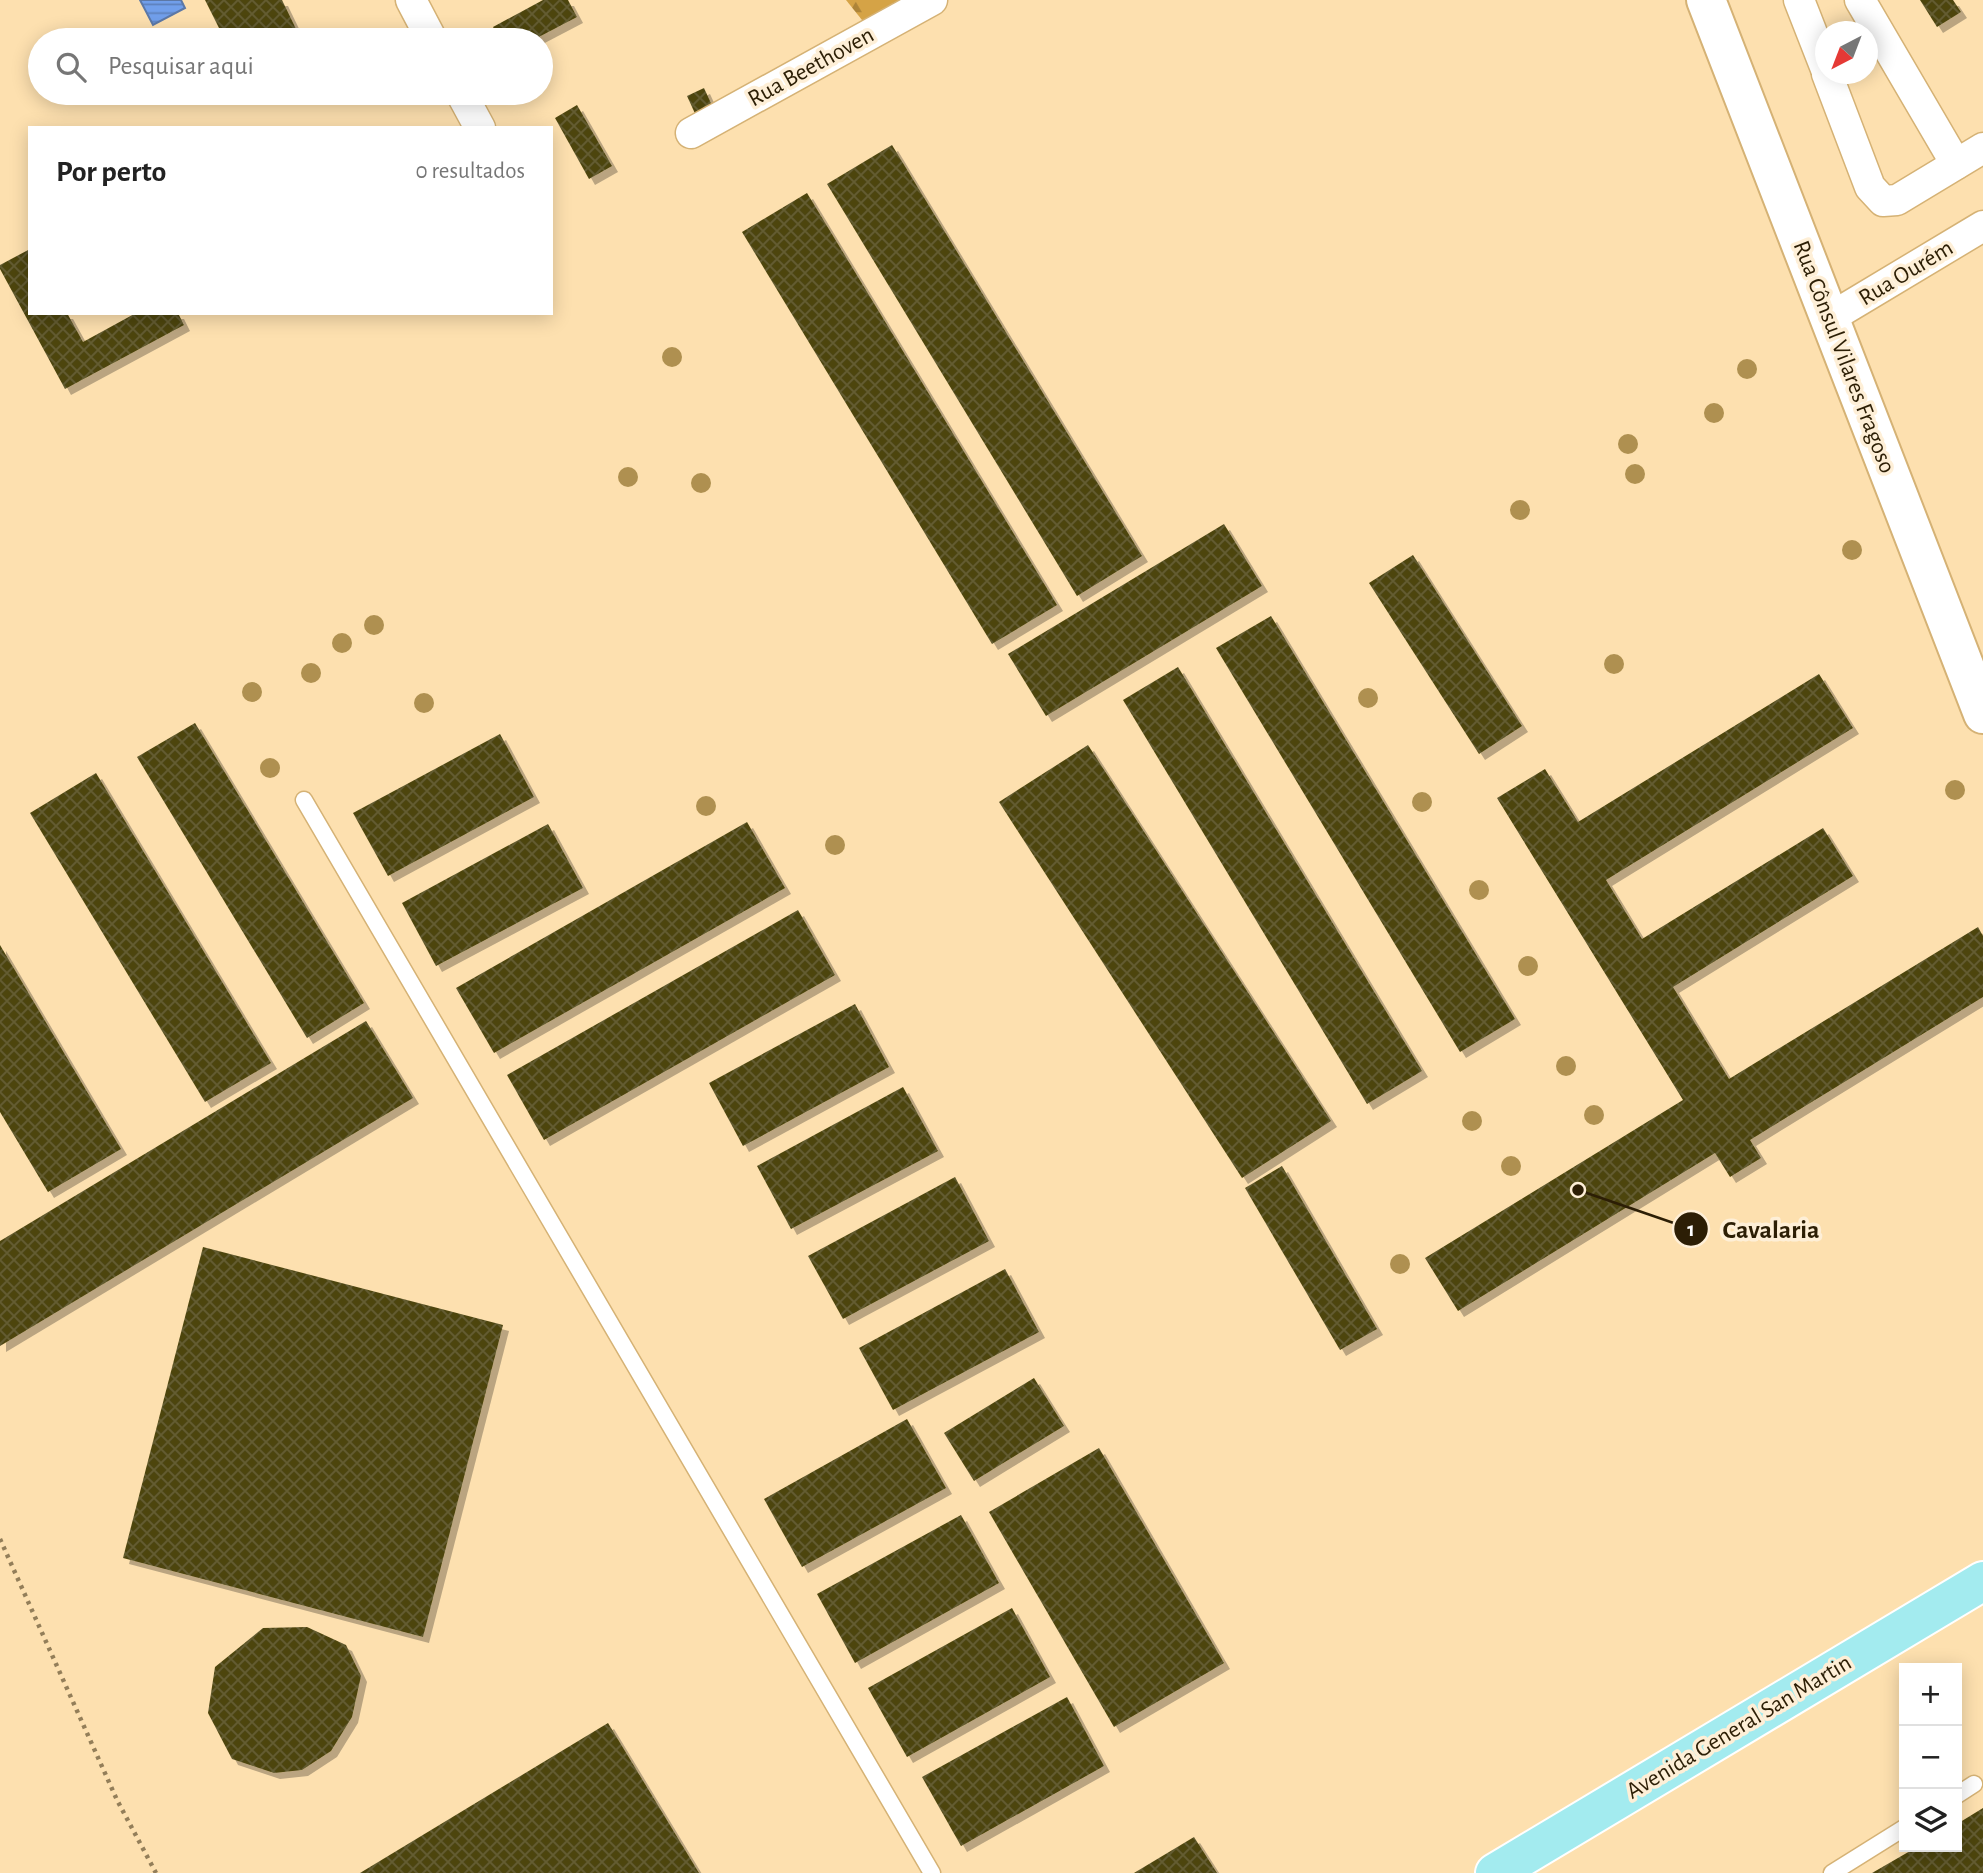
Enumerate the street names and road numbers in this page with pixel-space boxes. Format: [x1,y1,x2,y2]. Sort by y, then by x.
street label: Rua Beethoven [744,23,878,111]
street label: Rua Ourém [1855,236,1957,310]
street label: Rua Cônsul Vilares Fragoso [1789,237,1899,477]
street label: Avenida General San Martin [1622,1650,1856,1804]

